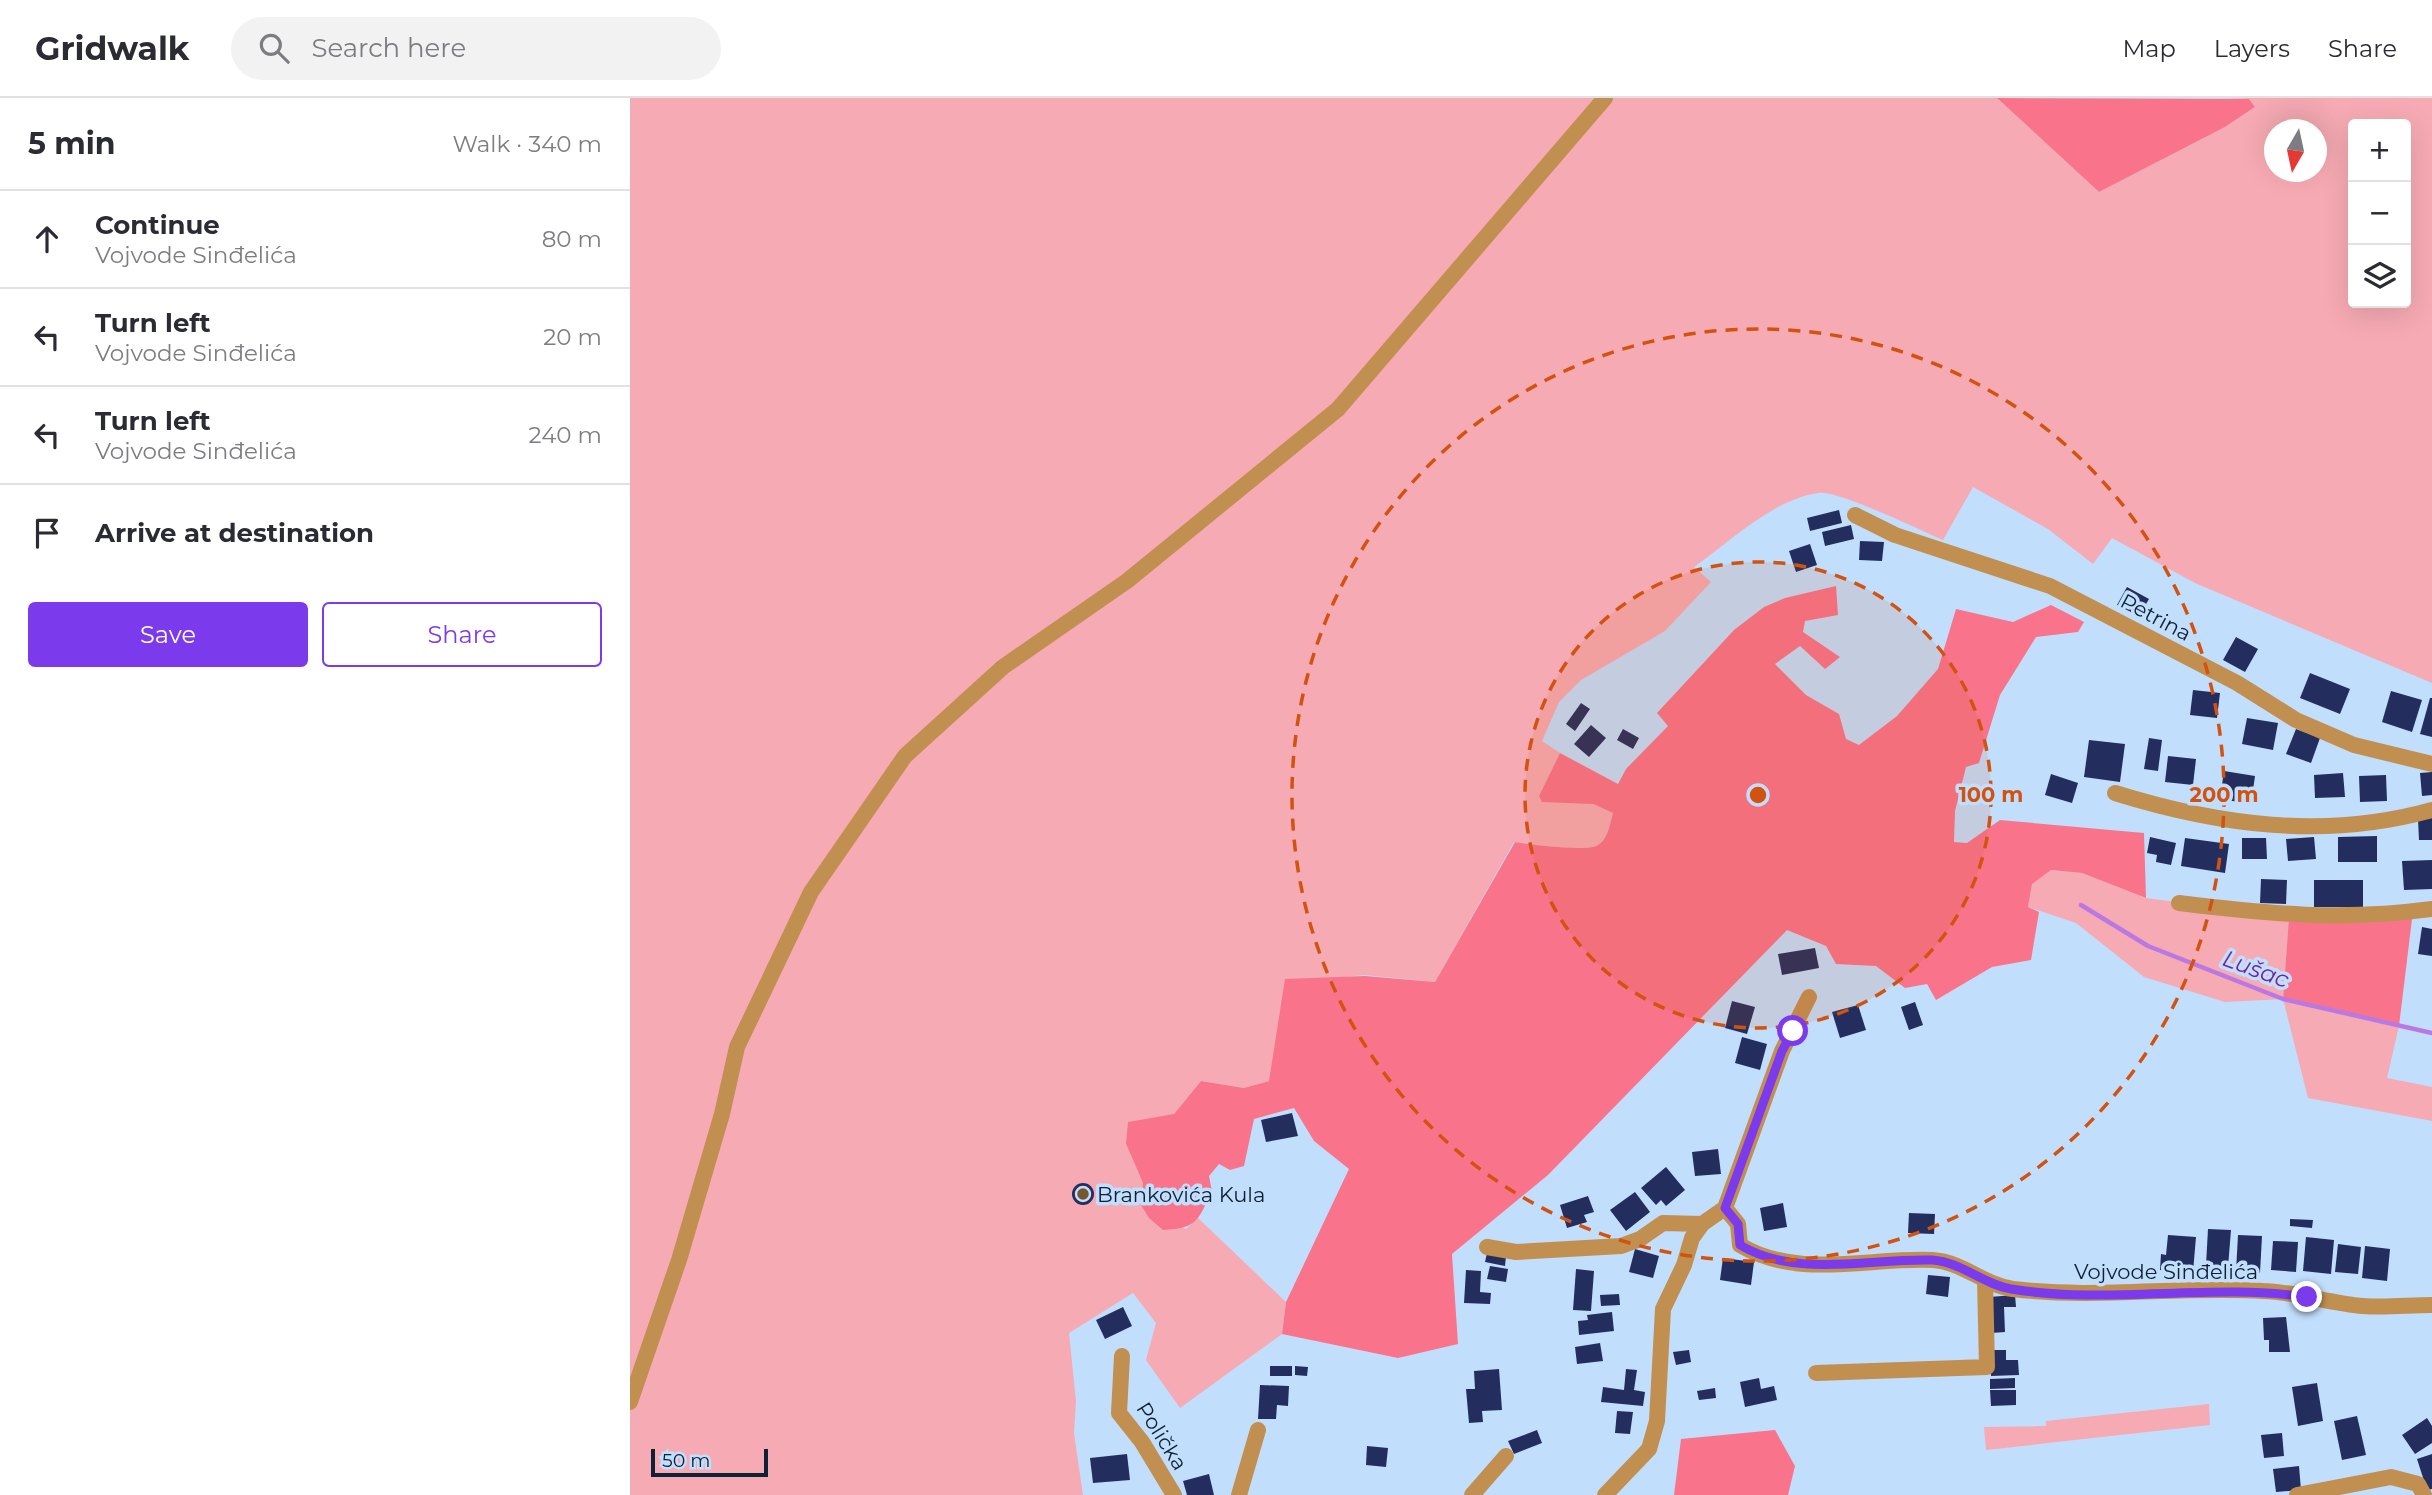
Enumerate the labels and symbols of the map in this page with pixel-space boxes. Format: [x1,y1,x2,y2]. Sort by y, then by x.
north arrow [2264,119,2327,182]
street label: Petrina [2116,588,2196,646]
text: 100 m [1959,782,2023,807]
text: 200 m [2190,782,2258,807]
centre of rings [1746,783,1770,807]
water label: Lušac [2219,944,2293,994]
route start [1777,1015,1808,1046]
place label: Brankovića Kula [1097,1182,1265,1207]
marker: Brankovića Kula [1075,1186,1091,1202]
street label: Vojvode Sinđelića [2074,1259,2258,1284]
route end [2291,1281,2322,1312]
street label: Polička [1131,1397,1193,1475]
scale bar [651,1446,768,1478]

